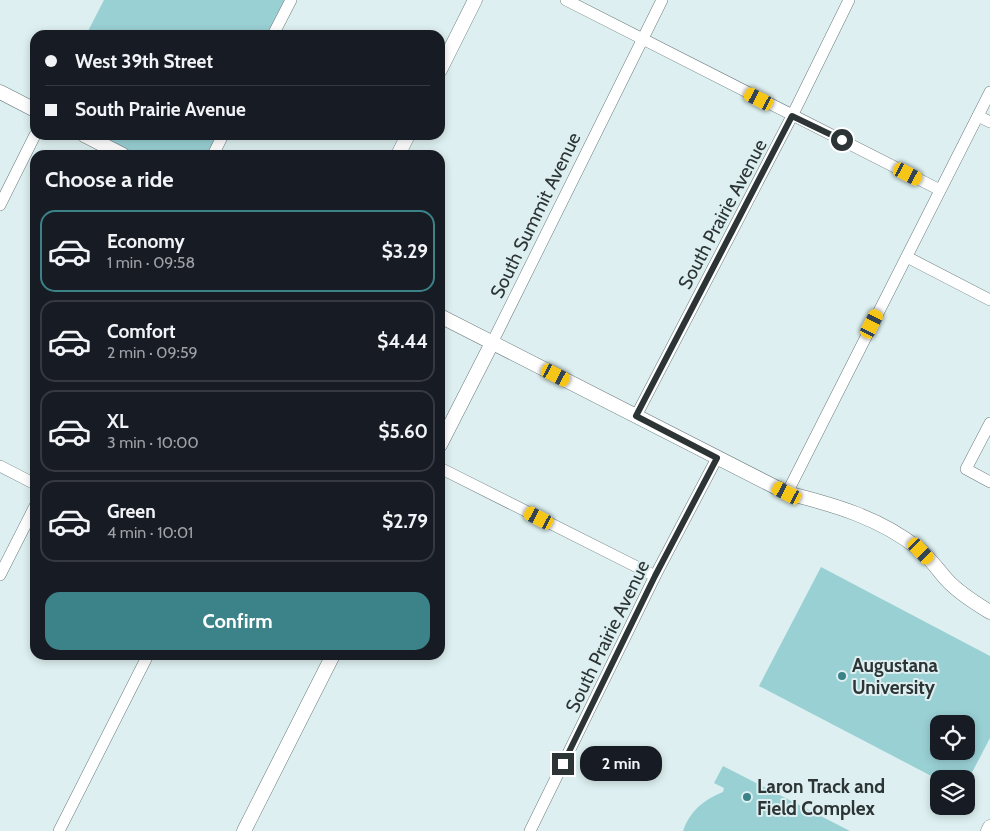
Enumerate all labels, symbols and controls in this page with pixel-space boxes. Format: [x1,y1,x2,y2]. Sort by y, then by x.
text: West 39th Street [75,50,213,73]
car [742,86,775,112]
text: South Prairie Avenue [75,98,246,121]
street label: South Summit Avenue [485,128,586,302]
route start [831,129,853,151]
street label: South Prairie Avenue [673,135,772,293]
car [891,161,924,187]
text: Choose a ride [45,166,174,193]
icon: car [47,229,92,274]
text: Economy [107,230,185,253]
text: $3.29 [382,240,428,263]
text: 1 min · 09:58 [107,253,195,272]
car [858,307,885,341]
icon: car [47,319,92,364]
text: Comfort [107,320,176,343]
text: $4.44 [377,330,428,353]
text: 2 min · 09:59 [107,343,198,362]
car [539,362,572,388]
icon: car [47,409,92,454]
text: XL [107,410,128,433]
text: $5.60 [378,420,428,443]
text: 3 min · 10:00 [107,433,199,452]
car [770,480,803,506]
icon: car [47,499,92,544]
text: Green [107,500,156,523]
car [522,505,555,531]
text: $2.79 [382,510,428,533]
text: 4 min · 10:01 [107,523,193,542]
car [905,535,936,567]
street label: South Prairie Avenue [561,556,654,716]
button: Confirm [45,592,430,650]
place label: Augustana University [852,654,939,699]
marker: Augustana University [836,670,848,682]
map controls [930,715,975,815]
button: locate [930,715,975,760]
callout: 2 min [580,746,663,782]
route end [552,753,574,775]
text: 2 min [602,754,640,773]
button: layers [930,770,975,815]
place label: Laron Track and Field Complex [757,775,885,820]
marker: Laron Track and Field Complex [741,791,753,803]

